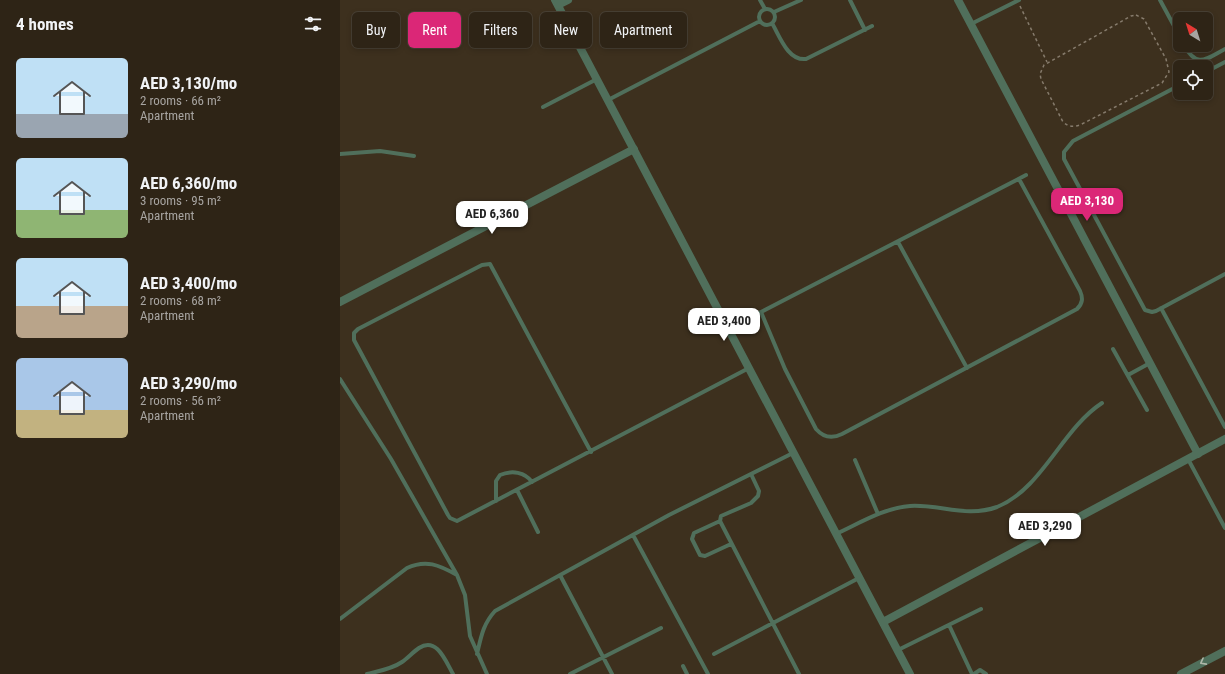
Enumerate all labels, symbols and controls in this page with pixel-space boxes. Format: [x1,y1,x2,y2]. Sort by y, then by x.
chip: Buy [352,12,400,48]
chip: Rent [408,12,461,48]
chip: Filters [469,12,532,48]
chip: New [540,12,592,48]
chip: Apartment [600,12,687,48]
north arrow [1173,12,1213,52]
map controls [1173,12,1213,100]
icon: filters [302,13,324,35]
text: 4 homes [16,14,74,34]
button: locate [1173,60,1213,100]
text: AED 3,130/mo [140,73,237,93]
icon: home [48,74,96,122]
text: 2 rooms · 66 m² [140,93,221,108]
text: Apartment [140,108,194,123]
text: AED 6,360/mo [140,173,237,193]
icon: home [48,174,96,222]
pin: AED 3,130 [1041,188,1133,222]
text: 3 rooms · 95 m² [140,193,221,208]
text: AED 3,130 [1060,193,1114,208]
pin: AED 6,360 [446,201,538,235]
text: AED 6,360 [465,206,519,221]
text: Apartment [140,208,194,223]
text: AED 3,400/mo [140,273,237,293]
icon: home [48,274,96,322]
text: 2 rooms · 68 m² [140,293,221,308]
text: Apartment [140,308,194,323]
pin: AED 3,400 [678,308,770,342]
text: AED 3,400 [697,313,751,328]
text: AED 3,290/mo [140,373,237,393]
icon: home [48,374,96,422]
text: 2 rooms · 56 m² [140,393,221,408]
text: Apartment [140,408,194,423]
pin: AED 3,290 [999,513,1091,547]
text: AED 3,290 [1018,518,1072,533]
one-way arrow [1200,658,1207,665]

